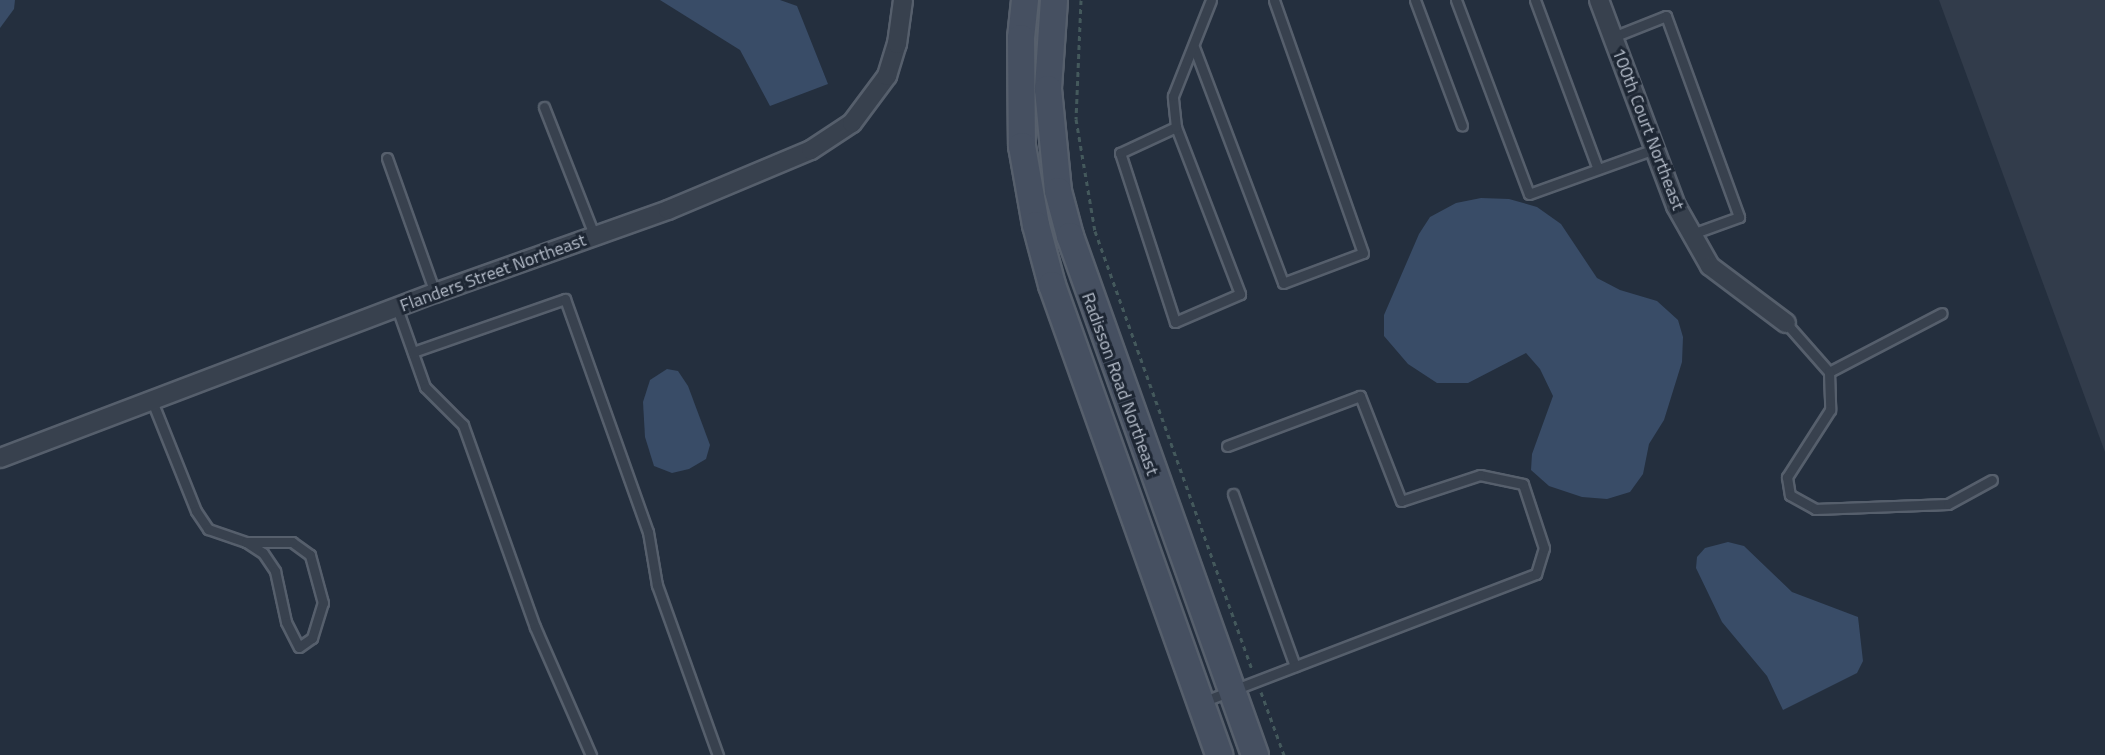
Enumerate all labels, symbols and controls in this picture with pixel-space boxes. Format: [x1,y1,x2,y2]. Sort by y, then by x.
street label: 100th Court Northeast [1607,45,1689,213]
street label: Flanders Street Northeast [397,229,589,317]
street label: Radisson Road Northeast [1077,290,1163,478]

